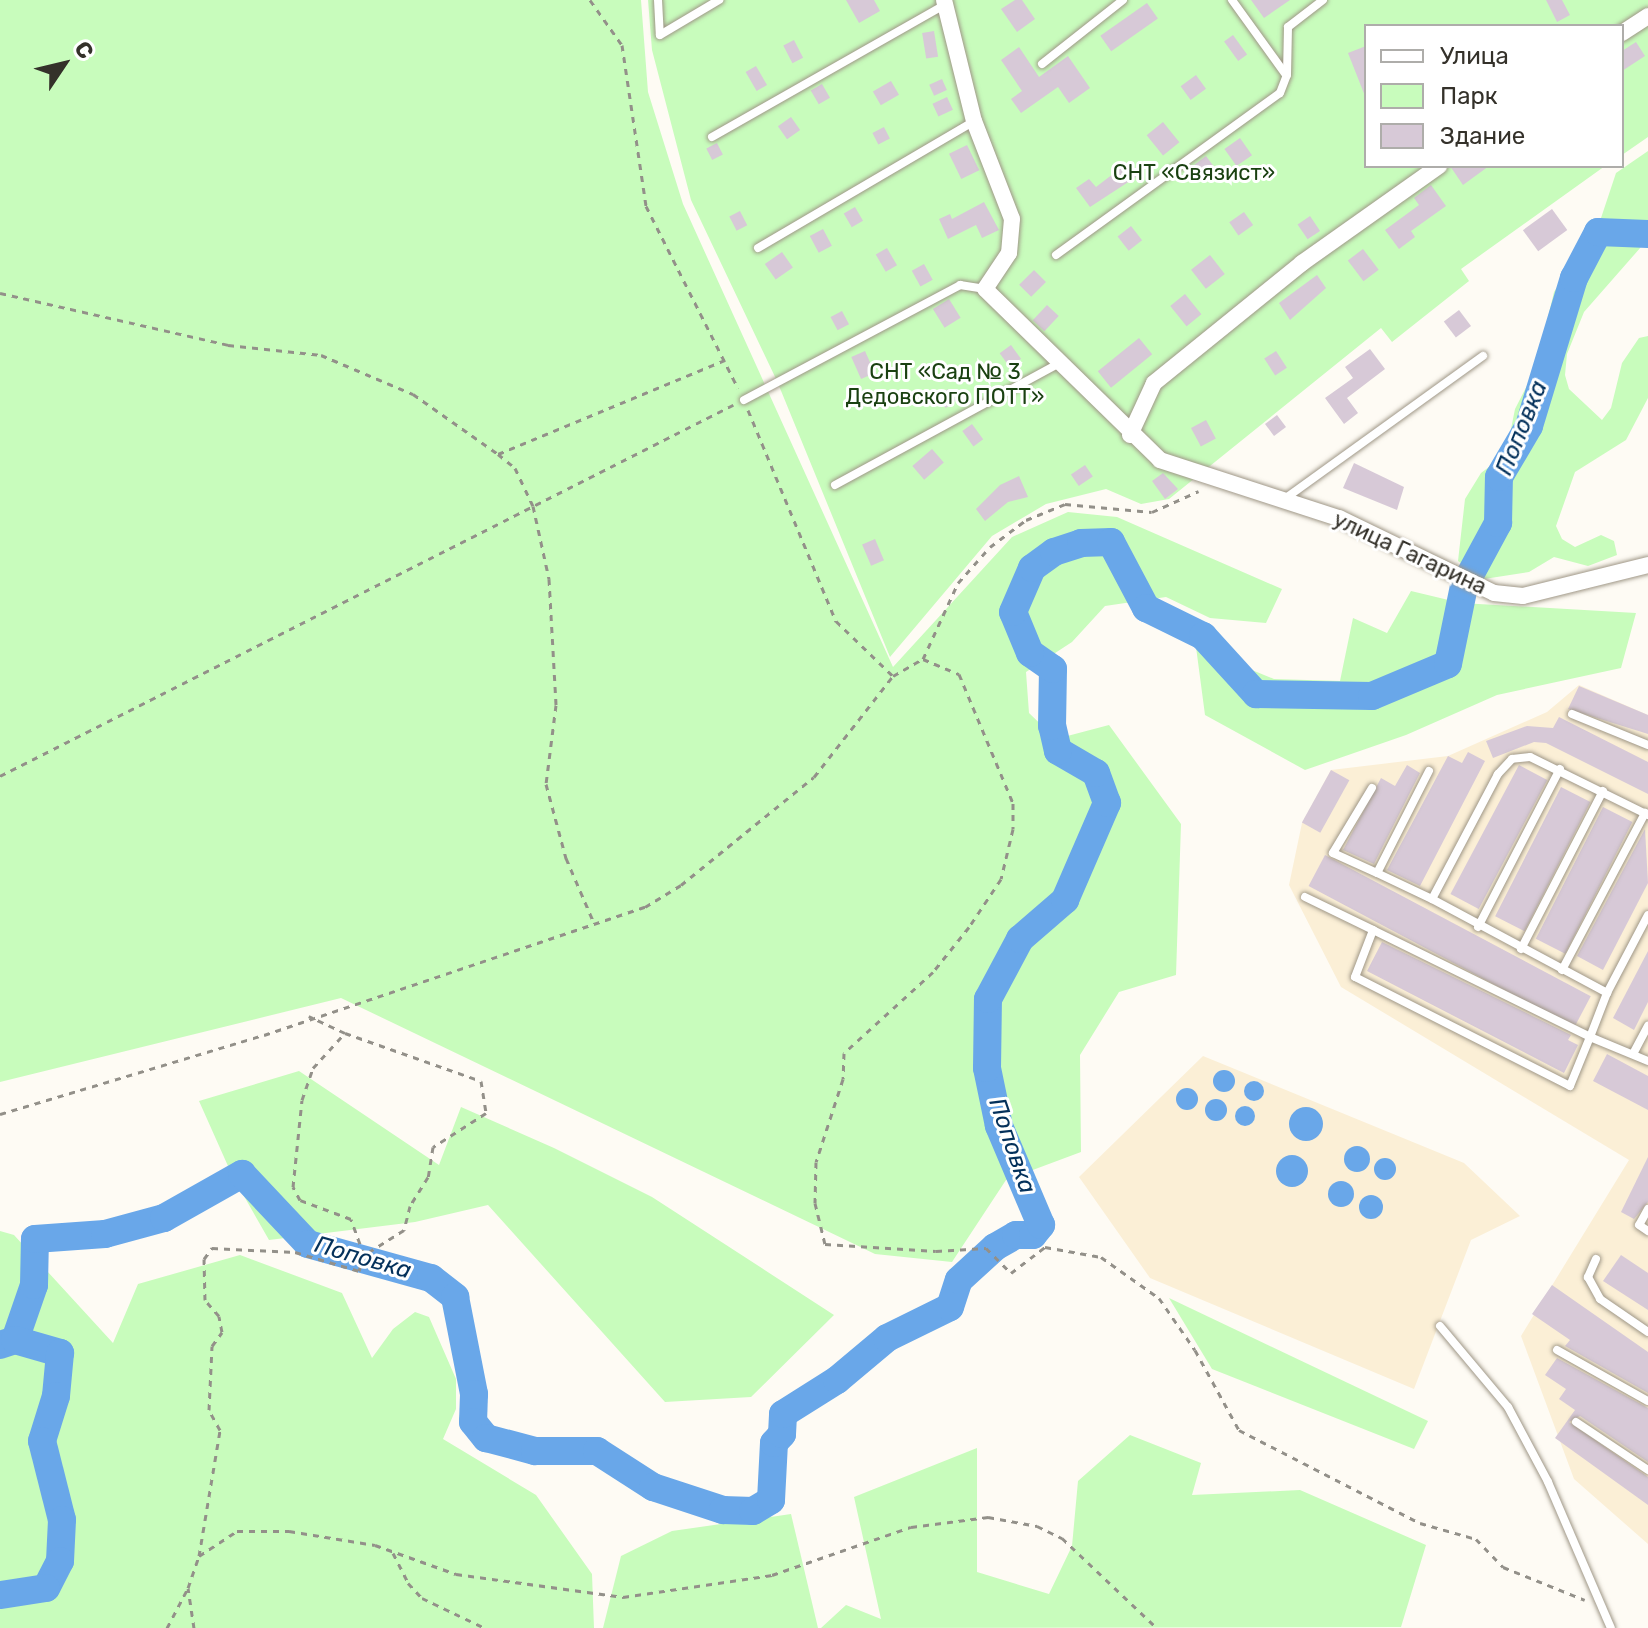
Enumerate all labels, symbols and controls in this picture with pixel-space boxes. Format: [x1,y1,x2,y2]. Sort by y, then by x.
north arrow [24,24,104,104]
legend [1364,24,1624,168]
text: С [69,36,100,64]
text: Улица [1440,42,1509,70]
text: Парк [1440,82,1498,110]
text: Здание [1440,122,1525,150]
park label: СНТ «Связист» [1113,160,1275,186]
park label: СНТ «Сад № 3 Дедовского ПОТТ» [846,358,1044,410]
water label: Поповка [1490,377,1554,479]
street label: улица Гагарина [1329,506,1491,600]
water label: Поповка [982,1095,1042,1197]
water label: Поповка [311,1231,415,1285]

